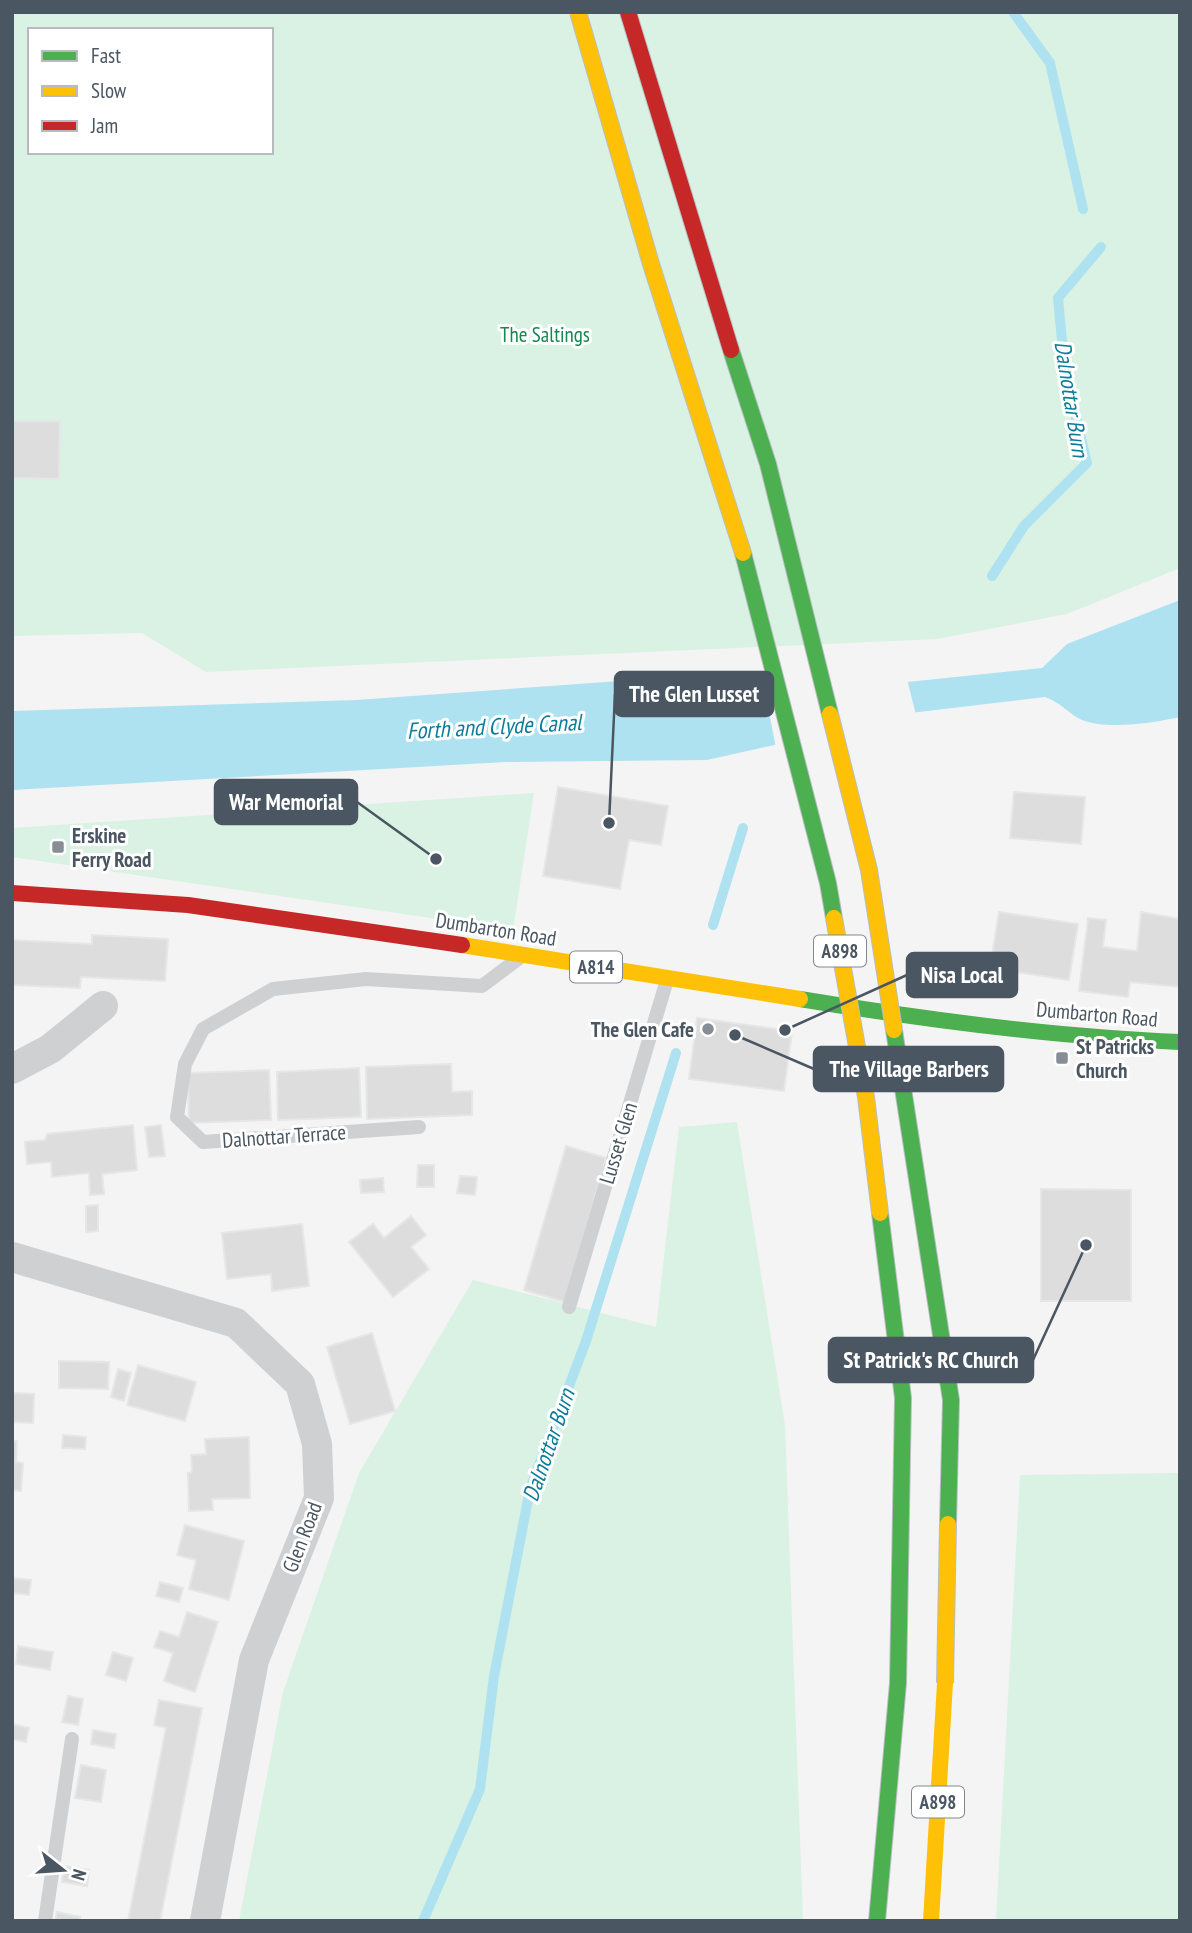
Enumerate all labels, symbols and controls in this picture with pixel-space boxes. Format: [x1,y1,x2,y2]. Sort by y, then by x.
legend [28,28,273,154]
text: Fast [91,42,121,69]
text: Slow [91,77,127,104]
text: Jam [90,112,118,139]
park label: The Saltings [500,321,590,348]
water label: Dalnottar Burn [1049,339,1096,461]
callout: The Glen Lusset [615,672,773,716]
text: The Glen Lusset [629,679,759,708]
water label: Forth and Clyde Canal [406,707,585,745]
callout: War Memorial [215,780,357,824]
text: War Memorial [228,787,343,816]
place label: Erskine Ferry Road [72,822,151,873]
marker: Erskine Ferry Road [50,839,66,855]
street label: Dumbarton Road [434,906,558,952]
road number: A898 [814,936,866,967]
road number: A814 [570,951,622,982]
callout: Nisa Local [907,953,1017,997]
text: Nisa Local [921,960,1004,989]
street label: Dumbarton Road [1035,995,1159,1033]
place label: The Glen Cafe [591,1016,694,1043]
marker: The Glen Cafe [700,1021,716,1037]
place label: St Patricks Church [1076,1033,1154,1084]
callout: The Village Barbers [814,1047,1003,1091]
marker: St Patricks Church [1054,1050,1070,1066]
text: The Village Barbers [829,1054,989,1083]
street label: Lusset Glen [593,1099,643,1187]
street label: Dalnottar Terrace [221,1118,347,1154]
callout: St Patrick's RC Church [829,1338,1033,1382]
text: St Patrick's RC Church [843,1345,1019,1374]
water label: Dalnottar Burn [515,1383,581,1505]
street label: Glen Road [276,1498,328,1576]
road number: A898 [912,1786,964,1818]
north arrow [28,1835,98,1905]
text: N [66,1867,92,1883]

